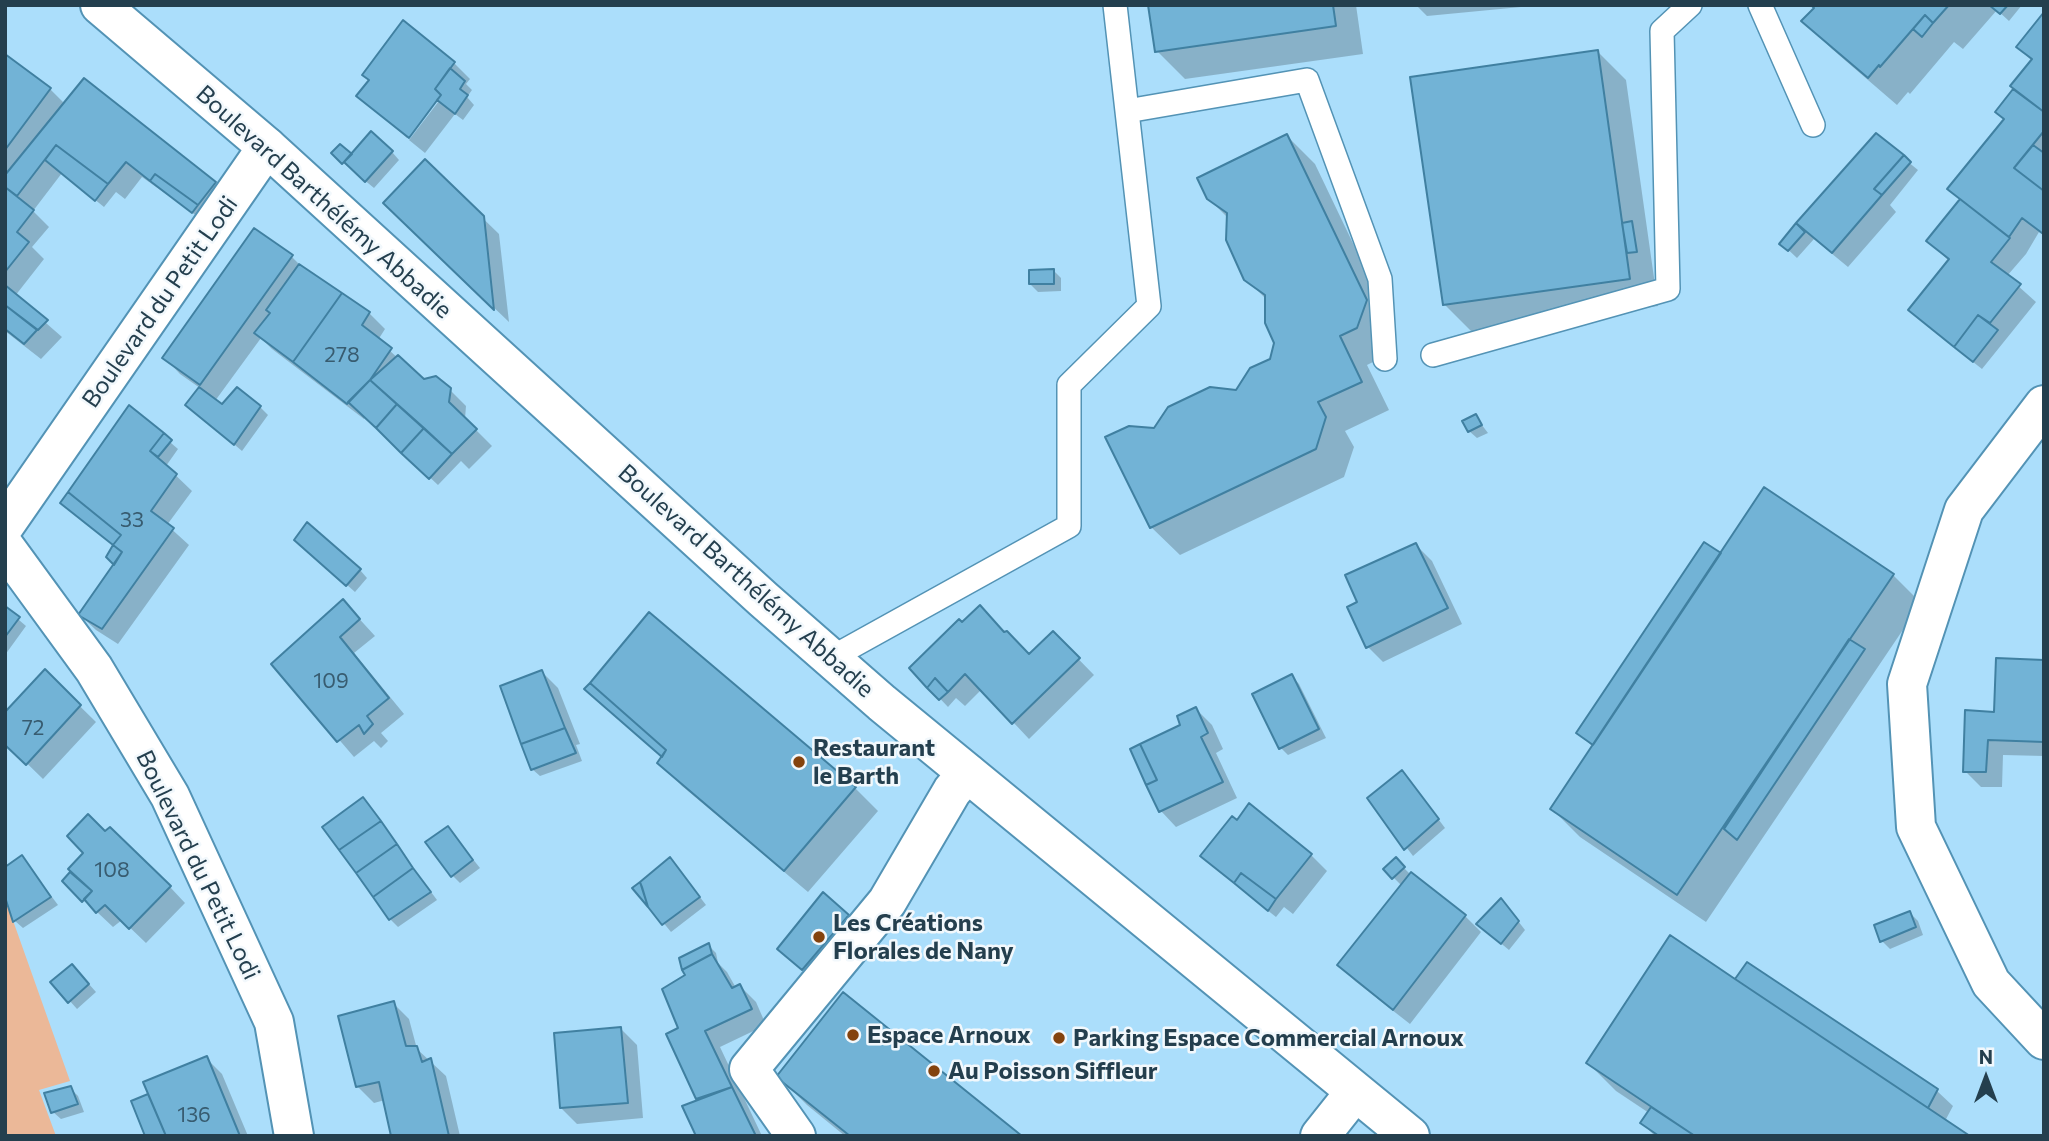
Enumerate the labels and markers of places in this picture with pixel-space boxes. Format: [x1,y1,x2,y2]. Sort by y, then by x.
place label: Restaurant le Barth [813,734,935,790]
marker: Restaurant le Barth [791,754,807,770]
place label: Les Créations Florales de Nany [833,909,1014,965]
marker: Les Créations Florales de Nany [811,929,827,945]
place label: Espace Arnoux [867,1021,1031,1049]
place label: Parking Espace Commercial Arnoux [1073,1024,1464,1052]
marker: Espace Arnoux [845,1027,861,1043]
marker: Parking Espace Commercial Arnoux [1051,1030,1067,1046]
place label: Au Poisson Siffleur [948,1057,1158,1085]
marker: Au Poisson Siffleur [926,1063,942,1079]

